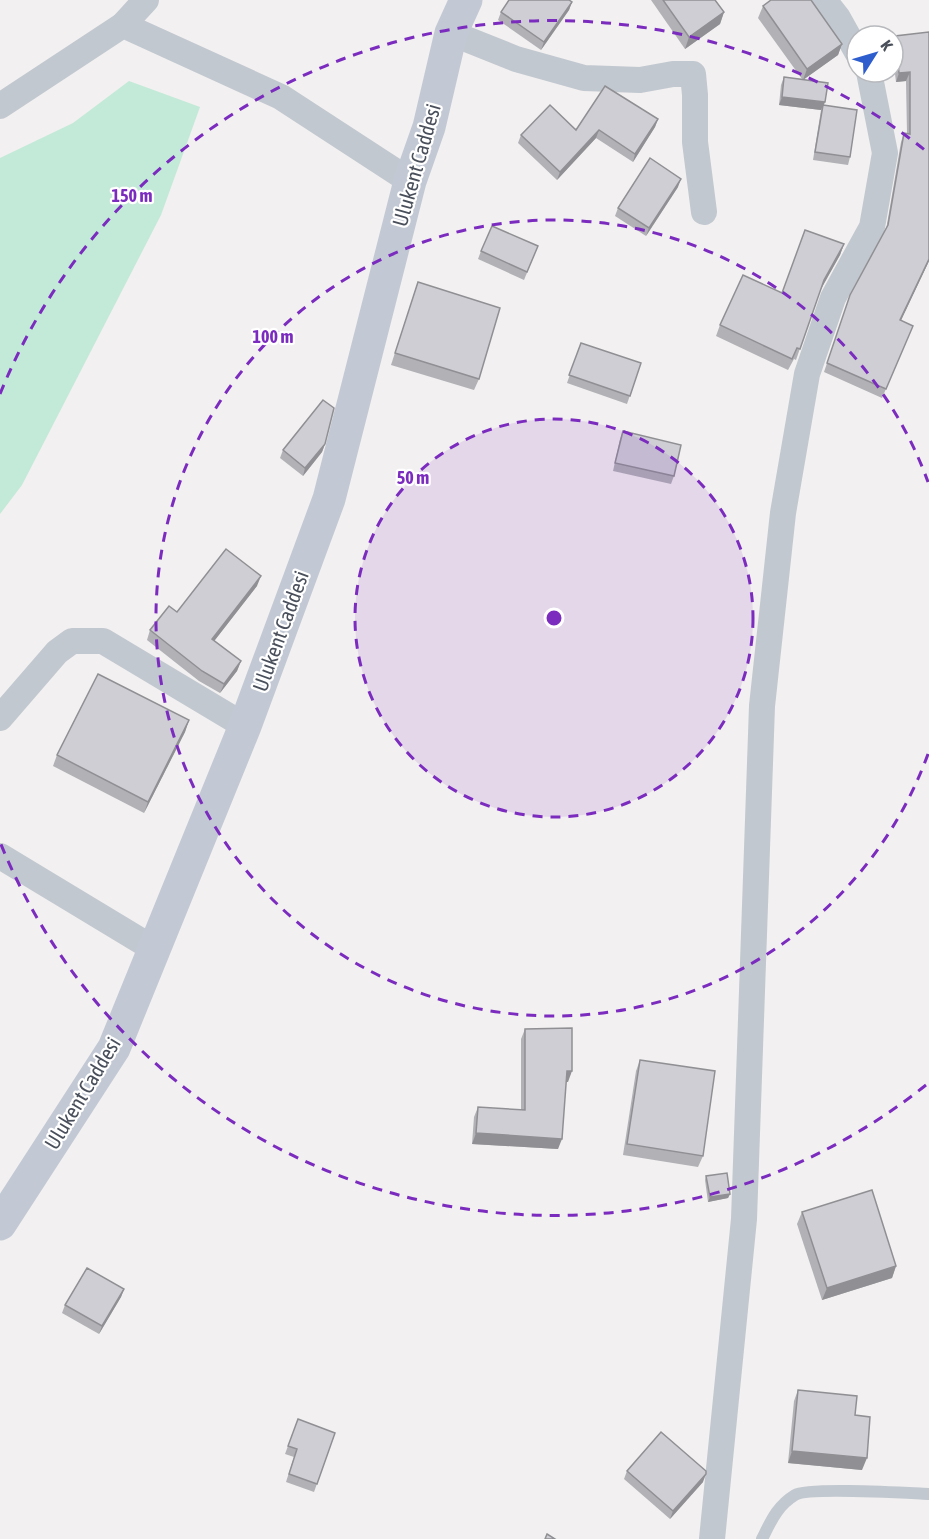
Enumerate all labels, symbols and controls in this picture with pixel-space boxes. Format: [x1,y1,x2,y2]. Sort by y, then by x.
north arrow [845,24,905,84]
text: K [877,36,897,54]
street label: Ulukent Caddesi [387,101,445,229]
text: 150 m [112,185,152,206]
text: 100 m [253,326,293,347]
text: 50 m [397,467,429,488]
street label: Ulukent Caddesi [247,567,313,695]
centre of rings [544,608,564,628]
street label: Ulukent Caddesi [39,1033,125,1153]

